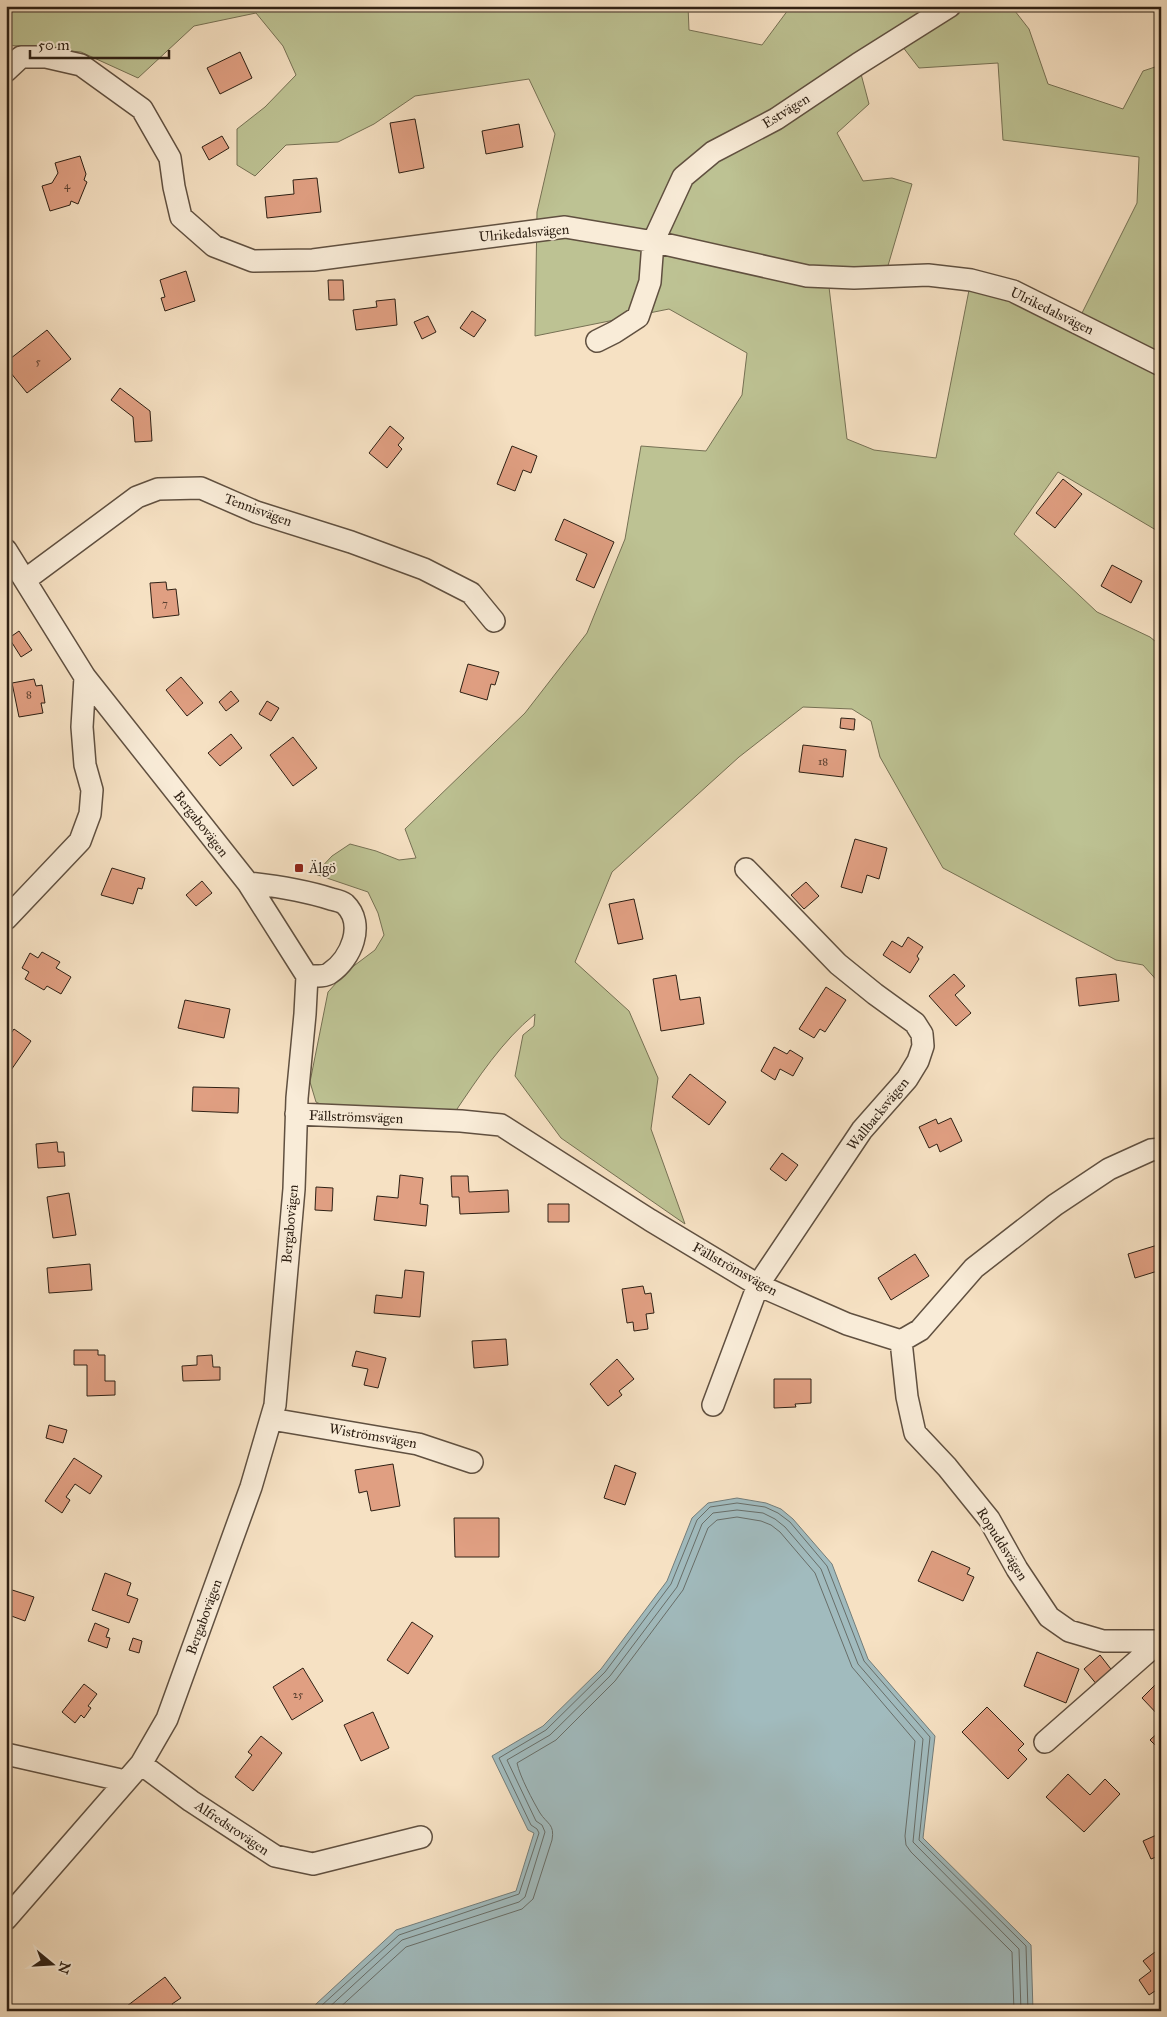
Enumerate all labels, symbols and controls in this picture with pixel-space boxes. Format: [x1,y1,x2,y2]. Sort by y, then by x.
scale bar [30,28,169,60]
text: 50 m [38,36,70,54]
street label: Estvägen [759,90,813,132]
house number: 4 [64,179,71,192]
street label: Ulrikedalsvägen [478,221,570,245]
street label: Ulrikedalsvägen [1008,284,1097,339]
house number: 5 [35,355,41,368]
street label: Tennisvägen [222,490,295,530]
house number: 7 [162,597,168,610]
house number: 8 [26,688,32,701]
house number: 18 [818,755,828,768]
street label: Bergabovägen [170,788,232,861]
place label: Älgö [308,859,336,877]
marker: Älgö [293,862,305,874]
street label: Wallbacksvägen [843,1074,913,1154]
street label: Fällströmsvägen [309,1107,404,1127]
street label: Bergabovägen [278,1183,302,1264]
street label: Fällströmsvägen [690,1239,781,1300]
street label: Wiströmsvägen [328,1420,419,1452]
street label: Ropuddsvägen [973,1504,1031,1584]
street label: Bergabovägen [182,1577,226,1657]
house number: 25 [293,1688,303,1701]
street label: Alfredsrovägen [191,1796,273,1859]
north arrow [28,1940,78,1990]
text: N [54,1960,74,1976]

